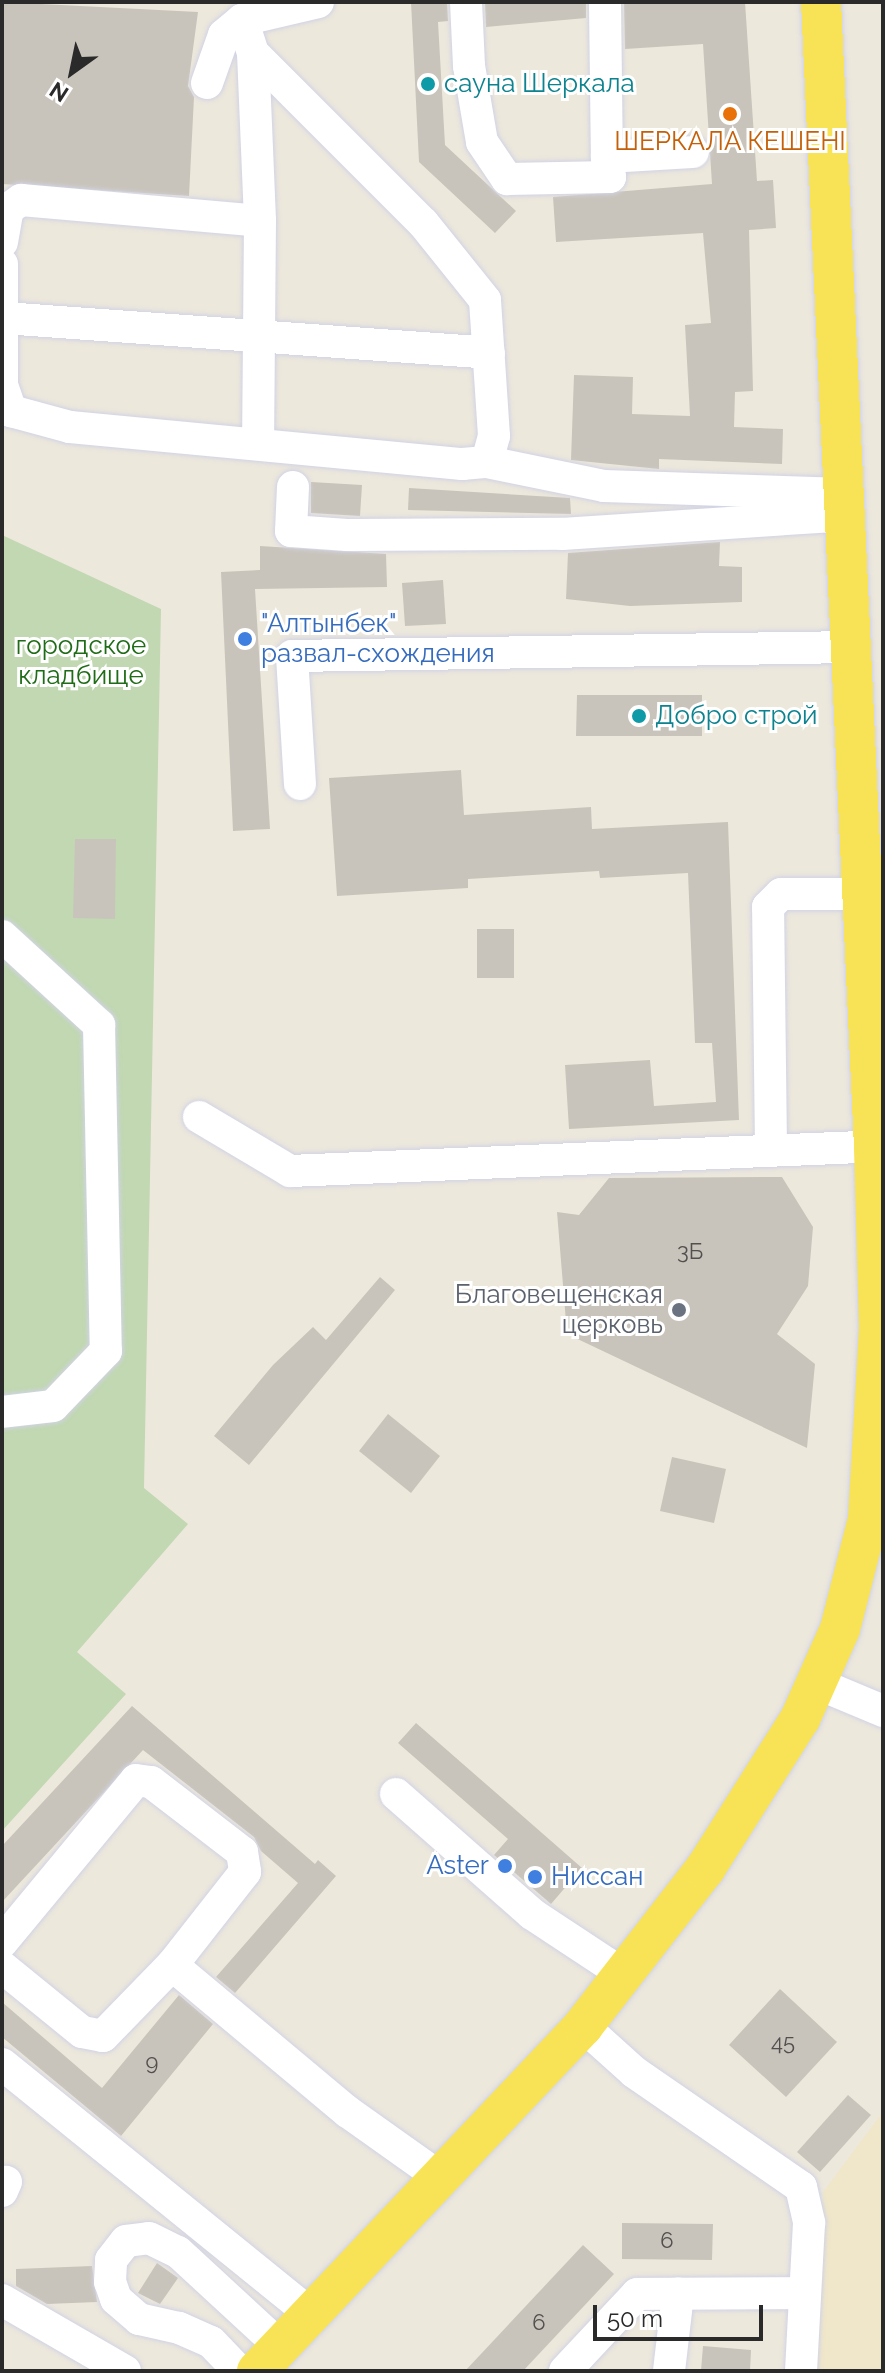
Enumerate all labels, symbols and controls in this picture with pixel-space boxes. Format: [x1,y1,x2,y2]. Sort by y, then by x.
north arrow [32,32,112,112]
place label: сауна Шеркала [444,68,635,100]
marker: сауна Шеркала [419,75,437,93]
text: N [45,77,73,108]
marker: ШЕРКАЛА КЕШЕНІ [721,105,739,123]
place label: ШЕРКАЛА КЕШЕНІ [614,126,846,158]
place label: "Алтынбек" развал-схождения [261,608,495,670]
park label: городское кладбище [16,630,146,692]
marker: "Алтынбек" развал-схождения [236,630,254,648]
place label: Добро строй [655,700,818,732]
marker: Добро строй [630,707,648,725]
house number: 3Б [677,1239,703,1265]
place label: Благовещенская церковь [455,1279,663,1340]
marker: Благовещенская церковь [670,1301,688,1319]
place label: Aster [426,1850,489,1882]
marker: Aster [496,1857,514,1875]
place label: Ниссан [551,1861,643,1893]
marker: Ниссан [526,1868,544,1886]
house number: 45 [771,2030,795,2056]
house number: 9 [146,2050,158,2076]
house number: 6 [660,2228,674,2254]
scale bar [597,2289,767,2339]
text: 50 m [607,2304,663,2333]
house number: 6 [532,2310,546,2336]

